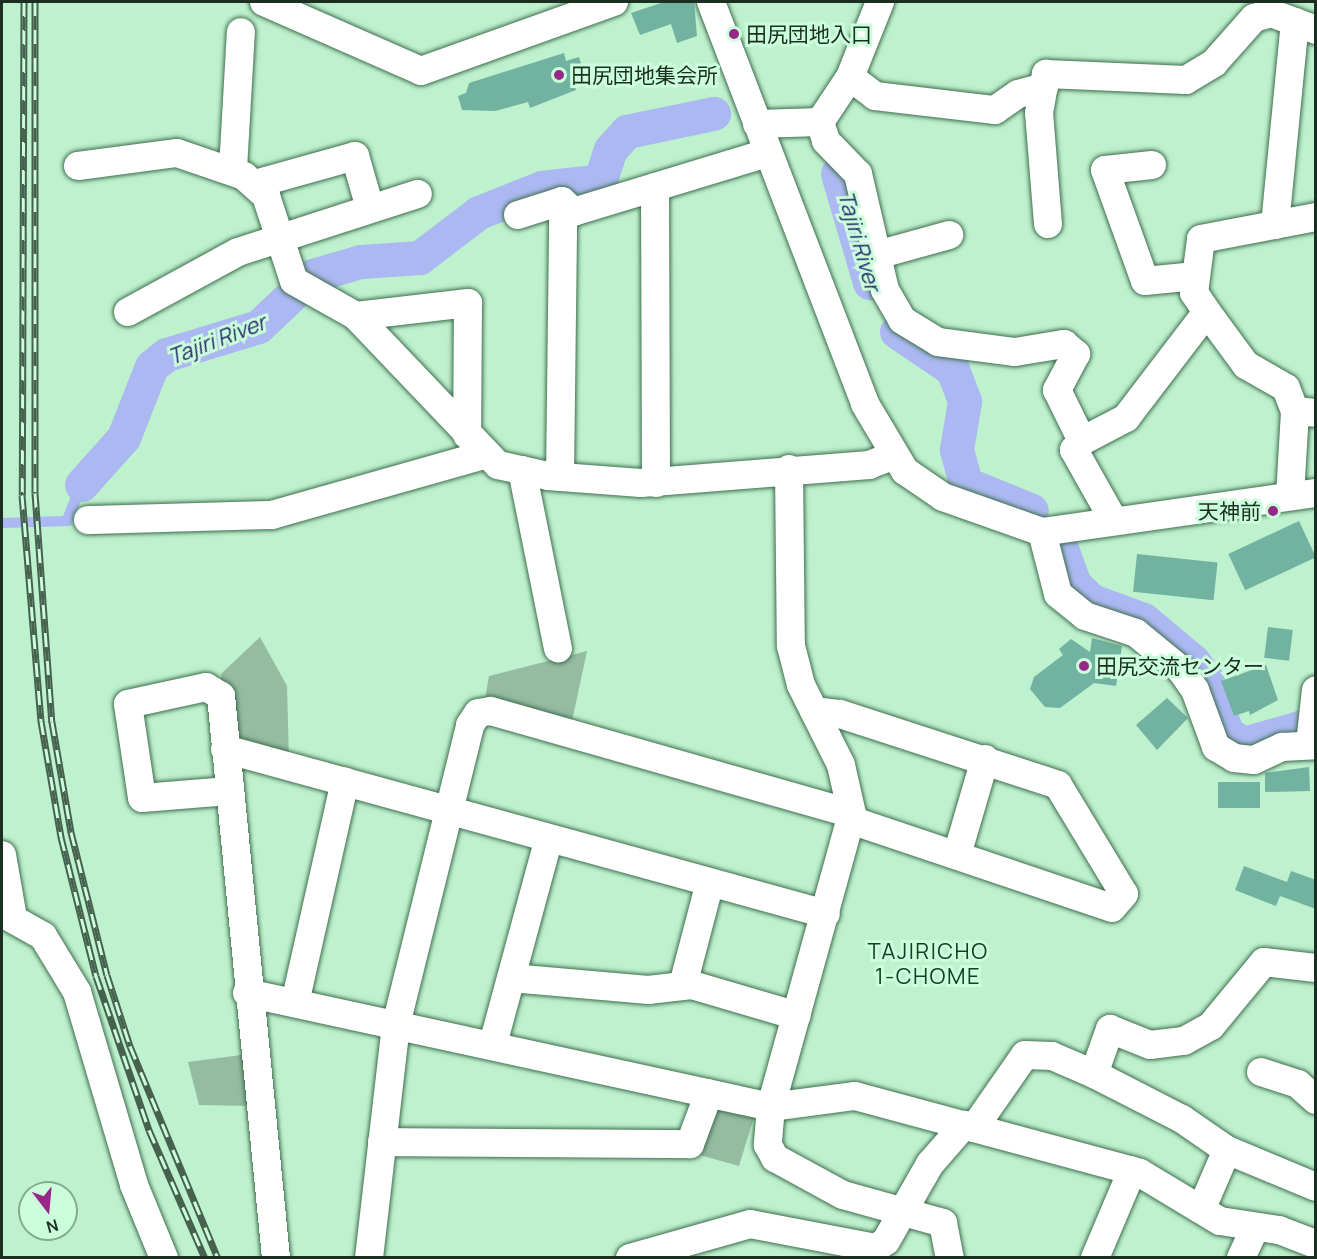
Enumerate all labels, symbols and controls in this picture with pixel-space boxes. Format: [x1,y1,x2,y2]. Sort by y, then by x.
place label: 田尻団地入口 [746,21,872,47]
marker: 田尻団地入口 [727,27,741,41]
place label: 田尻団地集会所 [571,62,718,88]
marker: 田尻団地集会所 [552,68,566,82]
water label: Tajiri River [832,188,886,294]
water label: Tajiri River [164,309,270,371]
place label: 天神前 [1198,498,1261,524]
marker: 天神前 [1266,504,1280,518]
place label: 田尻交流センター [1096,653,1264,679]
marker: 田尻交流センター [1077,659,1091,673]
district label: TAJIRICHO 1-CHOME [867,938,989,990]
north arrow [18,1181,78,1241]
text: N [44,1214,61,1239]

